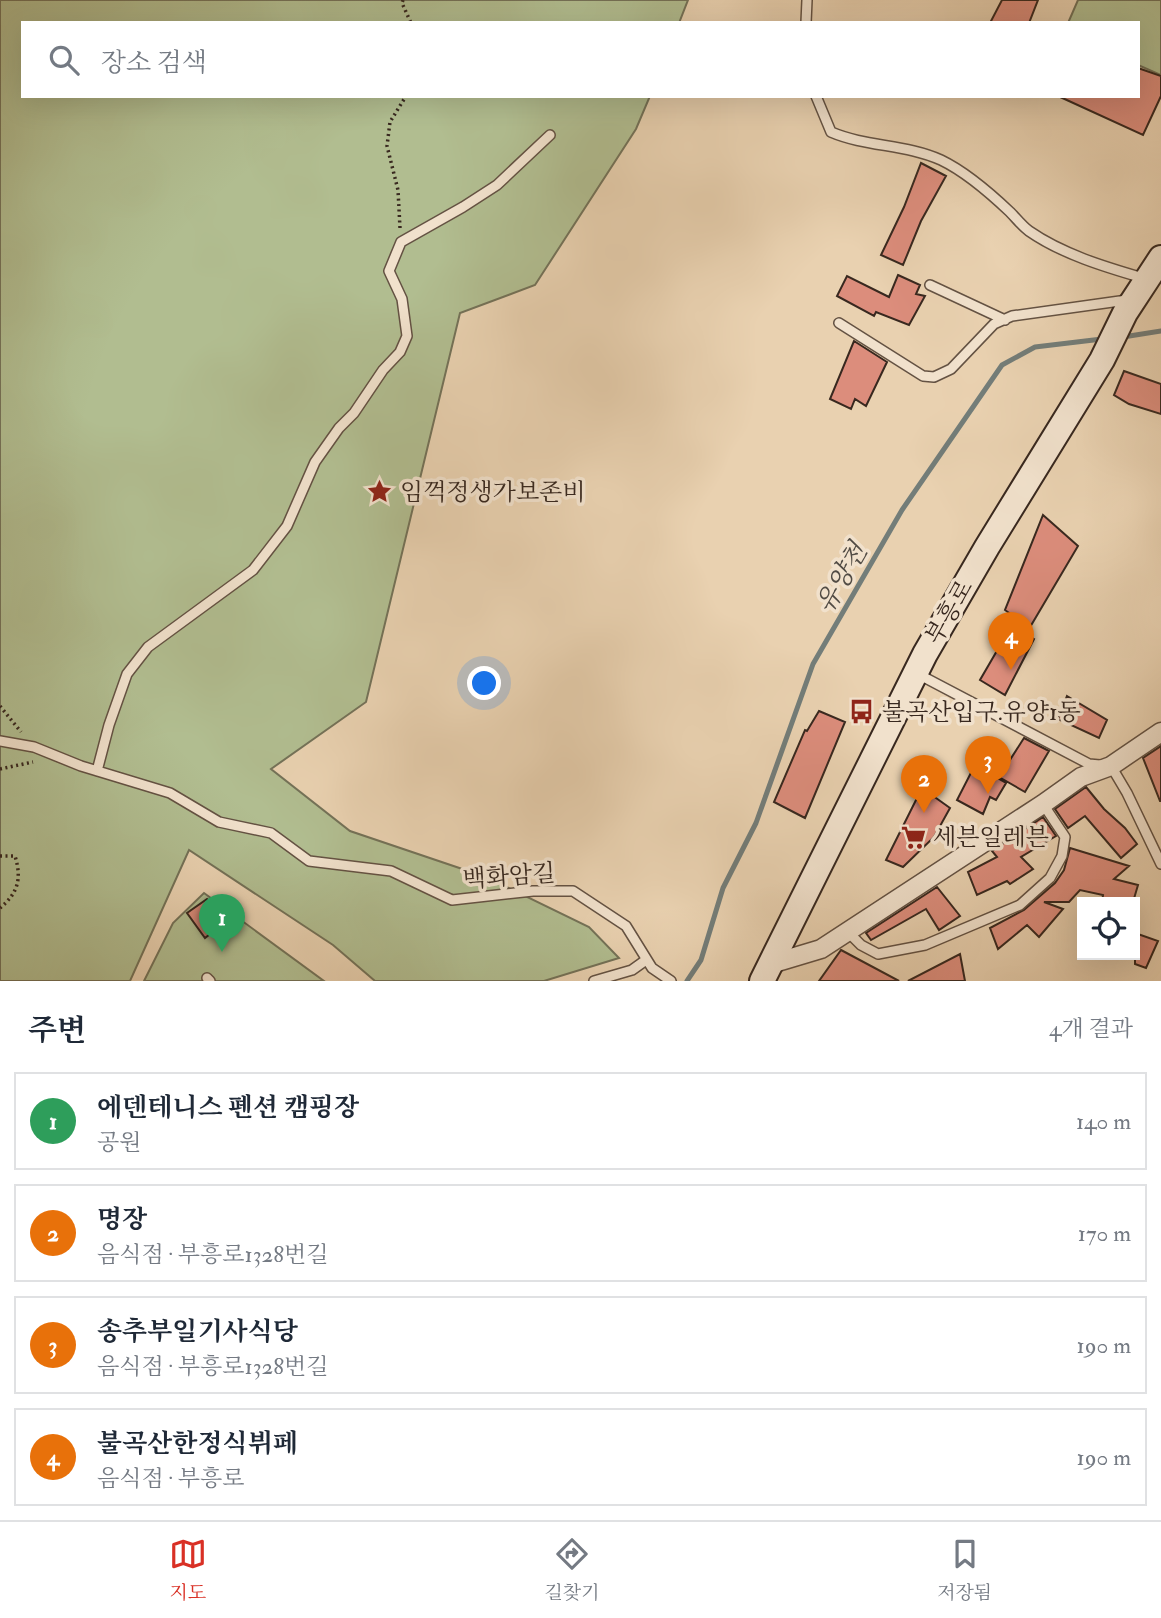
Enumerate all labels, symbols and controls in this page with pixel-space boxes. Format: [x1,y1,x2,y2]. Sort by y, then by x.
search box [21,21,1140,98]
icon: search [45,41,83,79]
text: 장소 검색 [101,47,207,79]
place label: 임꺽정생가보존비 [400,477,585,508]
place icon: 임꺽정생가보존비 [366,478,394,506]
water label: 유양천 [809,536,875,619]
street label: 부흥로 [919,574,980,650]
pin: 4 [988,612,1034,670]
your location [467,666,501,700]
place label: 불곡산입구.유양1동 [882,697,1081,728]
bus stop icon: 불곡산입구.유양1동 [848,698,876,726]
pin: 3 [965,736,1011,794]
pin: 2 [901,755,947,813]
place label: 세븐일레븐 [933,822,1049,853]
supermarket icon: 세븐일레븐 [899,823,927,851]
street label: 백화암길 [462,858,556,895]
pin: 1 [199,894,245,952]
map controls [1077,897,1140,960]
button: locate [1077,897,1140,960]
text: 주변 [28,1012,86,1049]
text: 4개 결과 [1049,1014,1133,1043]
text: 에덴테니스 폔션 캠핑장 [97,1092,359,1124]
text: 1 [49,1107,57,1136]
text: 140 m [1076,1107,1131,1136]
text: 공원 [97,1128,141,1157]
text: 명장 [97,1204,147,1236]
text: 2 [47,1219,59,1248]
text: 170 m [1078,1219,1131,1248]
text: 음식점 · 부흥로1328번길 [97,1240,328,1269]
text: 송추부일기사식당 [97,1316,298,1348]
text: 3 [49,1331,57,1360]
text: 190 m [1077,1331,1131,1360]
text: 음식점 · 부흥로1328번길 [97,1352,328,1381]
text: 불곡산한정식뷔페 [97,1428,298,1460]
text: 4 [47,1443,59,1472]
text: 190 m [1077,1443,1131,1472]
text: 음식점 · 부흥로 [97,1464,245,1493]
tab: 지도 [169,1535,207,1605]
tab: 길찾기 [544,1535,600,1605]
tab: 저장됨 [937,1535,992,1605]

